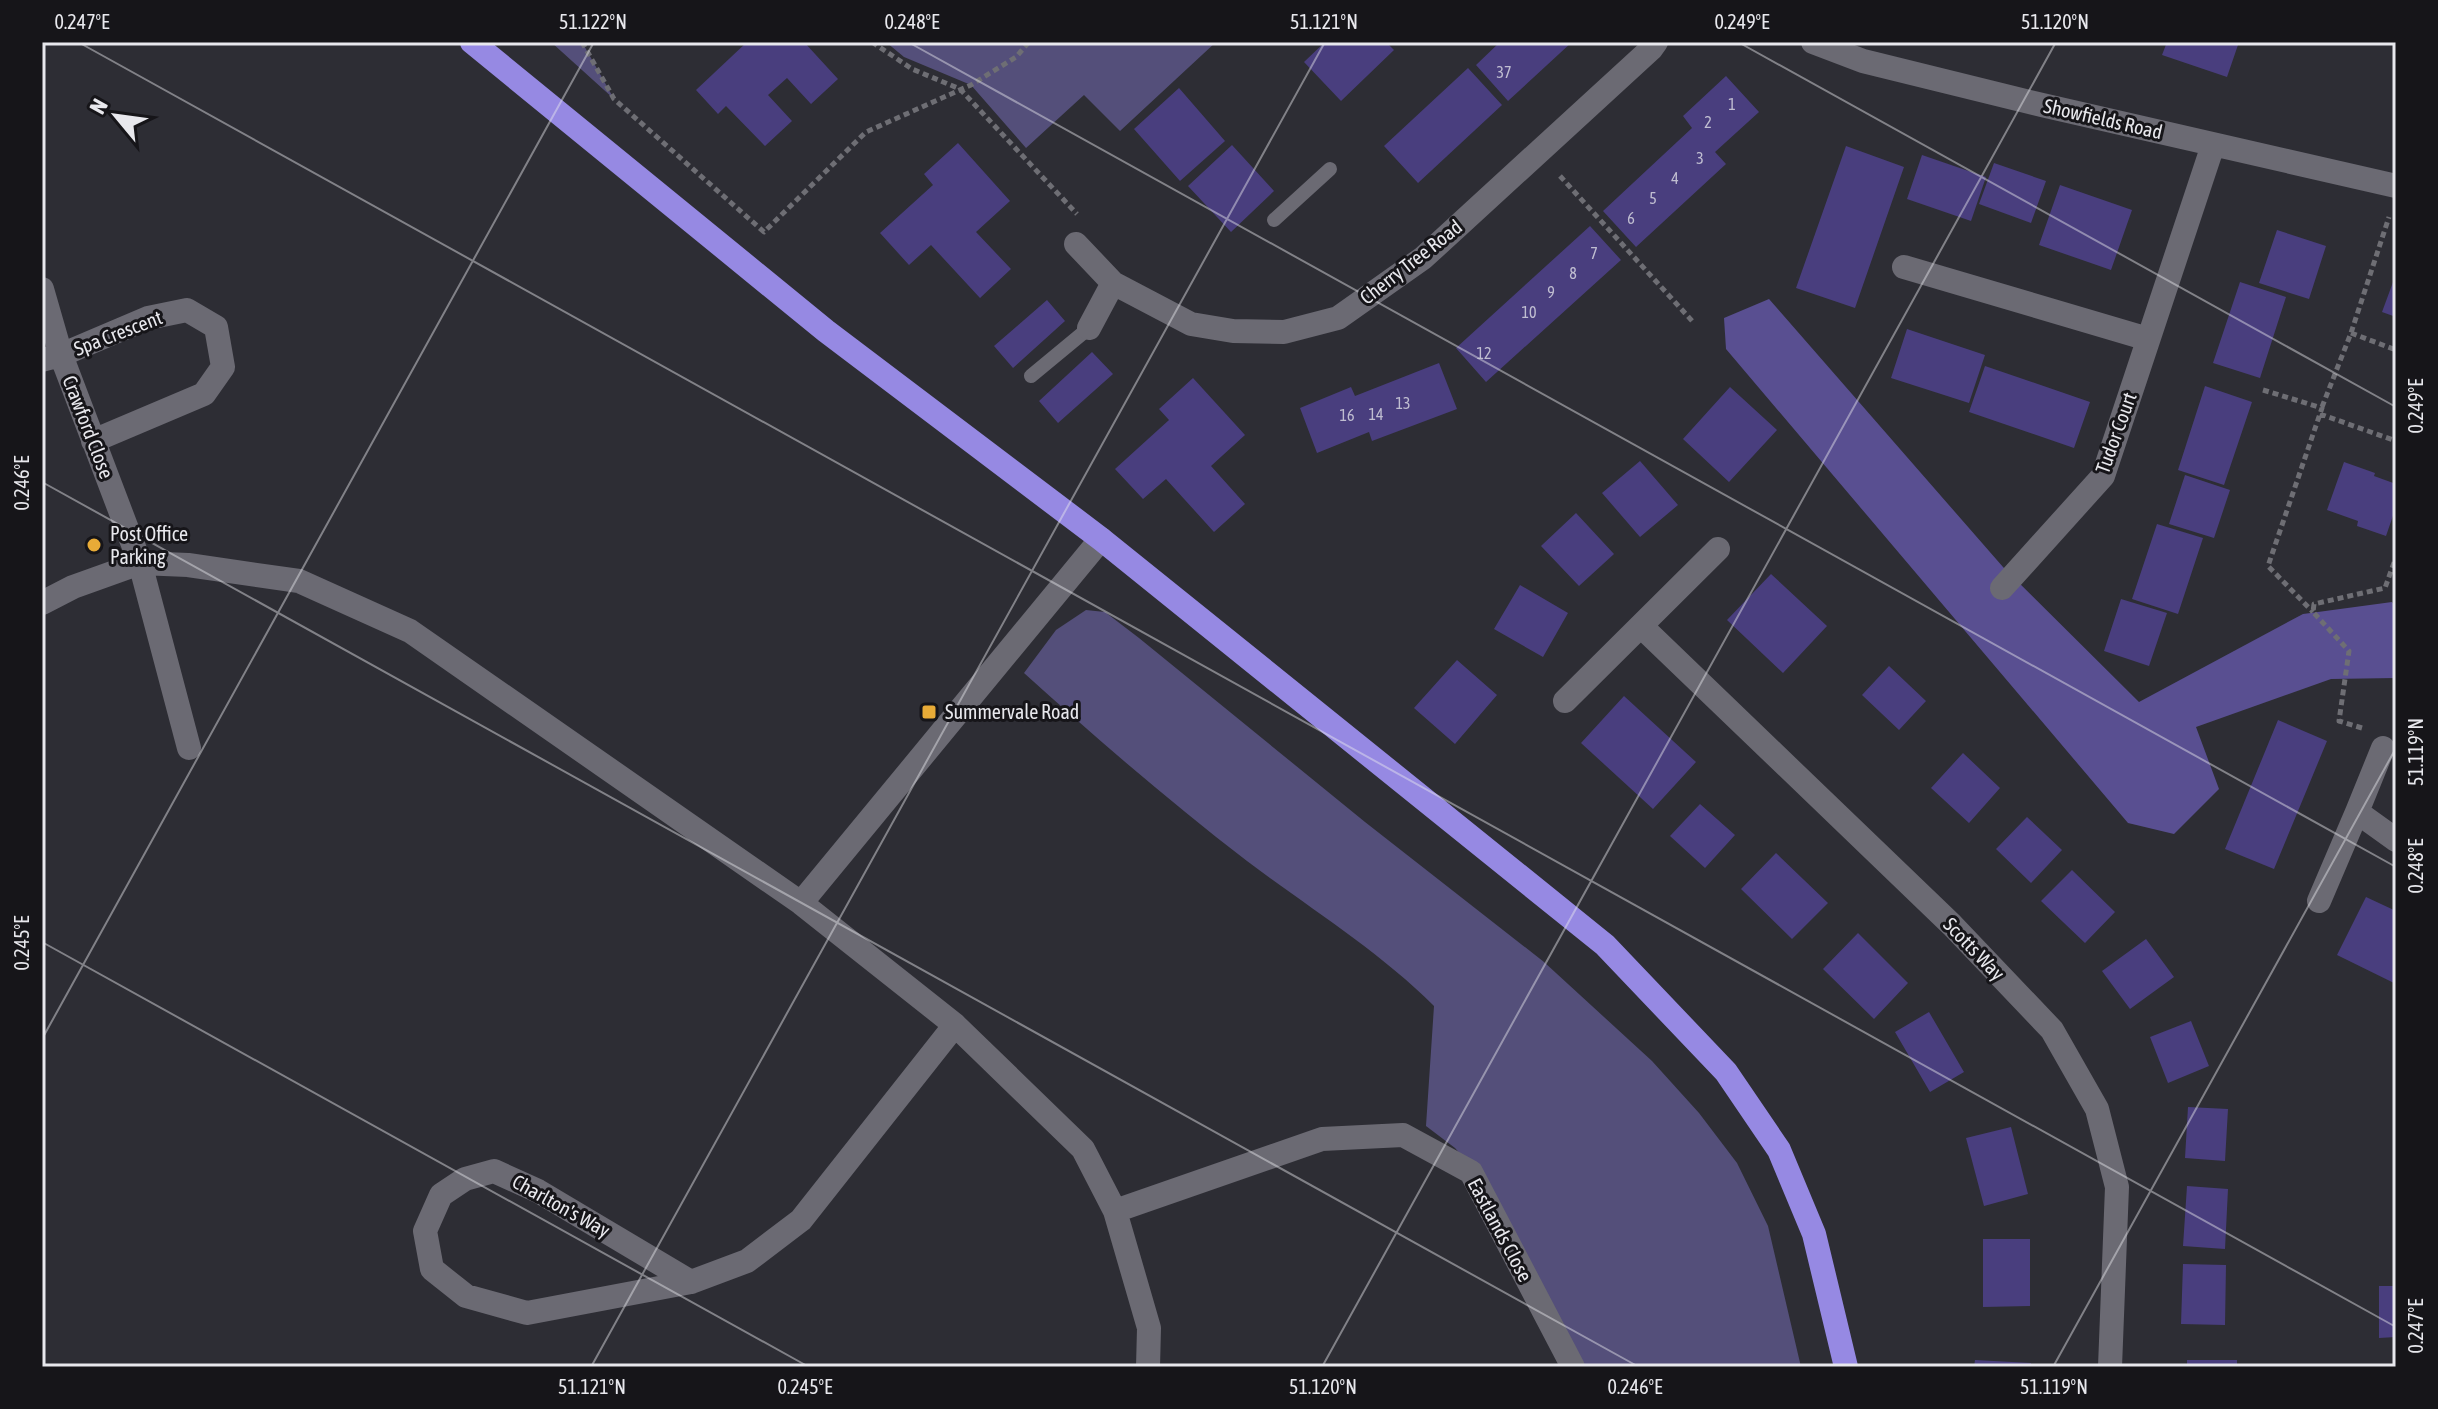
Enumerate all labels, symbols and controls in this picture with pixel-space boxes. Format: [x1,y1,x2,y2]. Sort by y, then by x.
text: 0.247°E [54,10,110,33]
text: 51.122°N [559,10,627,33]
text: 0.248°E [884,10,940,33]
text: 51.121°N [1290,10,1358,33]
text: 0.249°E [1714,10,1770,33]
text: 51.120°N [2021,10,2089,33]
house number: 37 [1496,63,1512,81]
north arrow [76,76,156,156]
text: N [84,94,113,118]
street label: Showfields Road [2042,94,2165,143]
house number: 1 [1728,95,1736,113]
house number: 2 [1704,113,1712,131]
house number: 3 [1696,149,1704,167]
house number: 4 [1671,169,1679,187]
house number: 5 [1649,189,1657,207]
house number: 6 [1627,209,1635,227]
street label: Cherry Tree Road [1355,215,1466,309]
house number: 7 [1590,244,1598,262]
house number: 8 [1569,264,1577,282]
house number: 9 [1547,283,1555,301]
house number: 10 [1521,303,1537,321]
street label: Spa Crescent [70,305,166,360]
house number: 12 [1476,344,1492,362]
street label: Crawford Close [58,372,119,482]
text: 0.249°E [2404,378,2427,434]
street label: Tudor Court [2090,389,2141,476]
house number: 13 [1395,394,1411,412]
house number: 14 [1368,405,1384,423]
house number: 16 [1339,406,1355,424]
text: 0.246°E [10,455,33,511]
place label: Post Office Parking [110,522,188,568]
marker: Post Office Parking [85,536,103,554]
place label: Summervale Road [945,700,1079,723]
marker: Summervale Road [920,703,938,721]
text: 51.119°N [2404,718,2427,786]
text: 0.248°E [2404,838,2427,894]
street label: Scotts Way [1939,913,2010,985]
text: 0.245°E [10,915,33,971]
street label: Charlton's Way [508,1169,614,1242]
street label: Eastlands Close [1464,1174,1537,1285]
text: 0.247°E [2404,1298,2427,1354]
text: 51.121°N [558,1375,626,1398]
text: 0.245°E [777,1375,833,1398]
text: 51.120°N [1289,1375,1357,1398]
text: 0.246°E [1607,1375,1663,1398]
text: 51.119°N [2020,1375,2088,1398]

